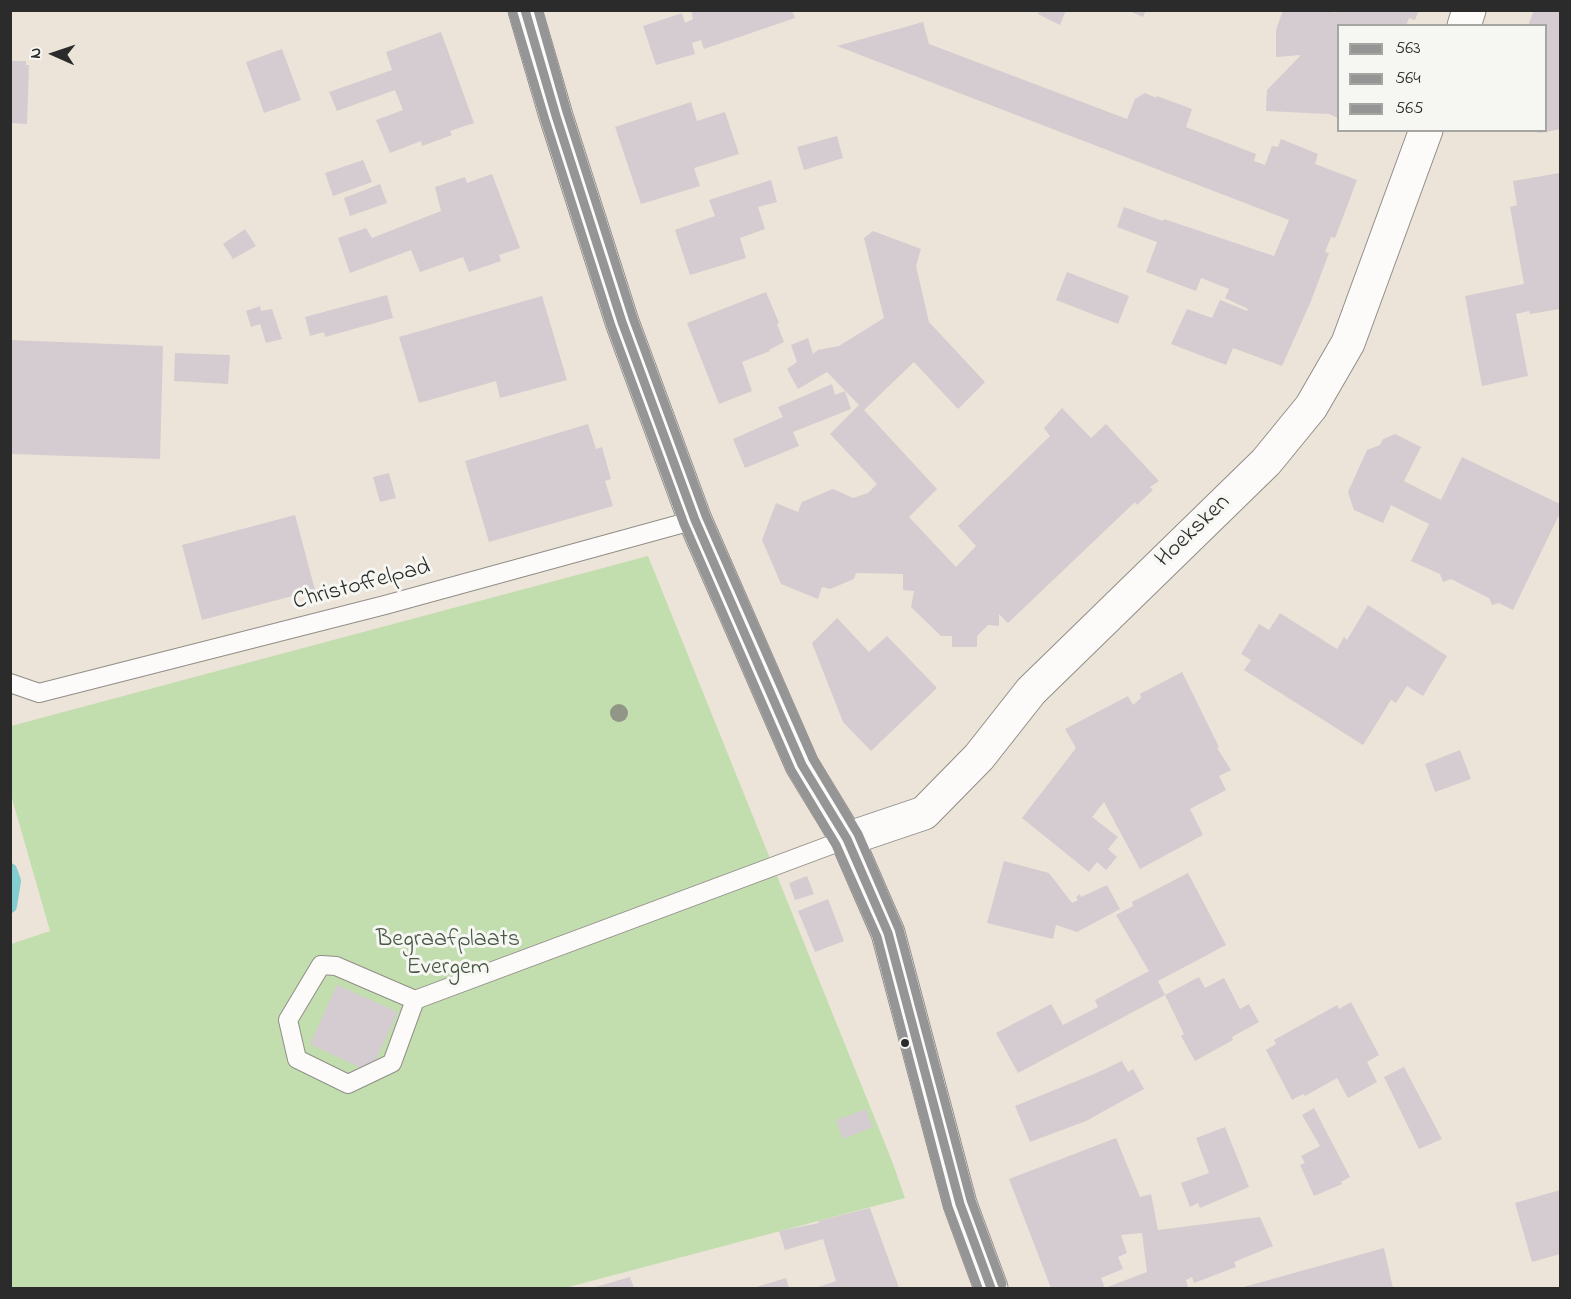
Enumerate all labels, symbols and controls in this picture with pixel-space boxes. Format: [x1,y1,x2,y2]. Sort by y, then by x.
north arrow [24,24,84,84]
legend [1337,24,1547,132]
text: 563 [1395,36,1421,62]
text: N [24,47,48,59]
text: 564 [1395,66,1421,92]
text: 565 [1395,96,1424,122]
street label: Hoeksken [1151,489,1237,575]
street label: Christoffelpad [290,554,434,618]
park label: Begraafplaats Evergem [376,927,520,983]
unlabelled marker [899,1037,911,1049]

